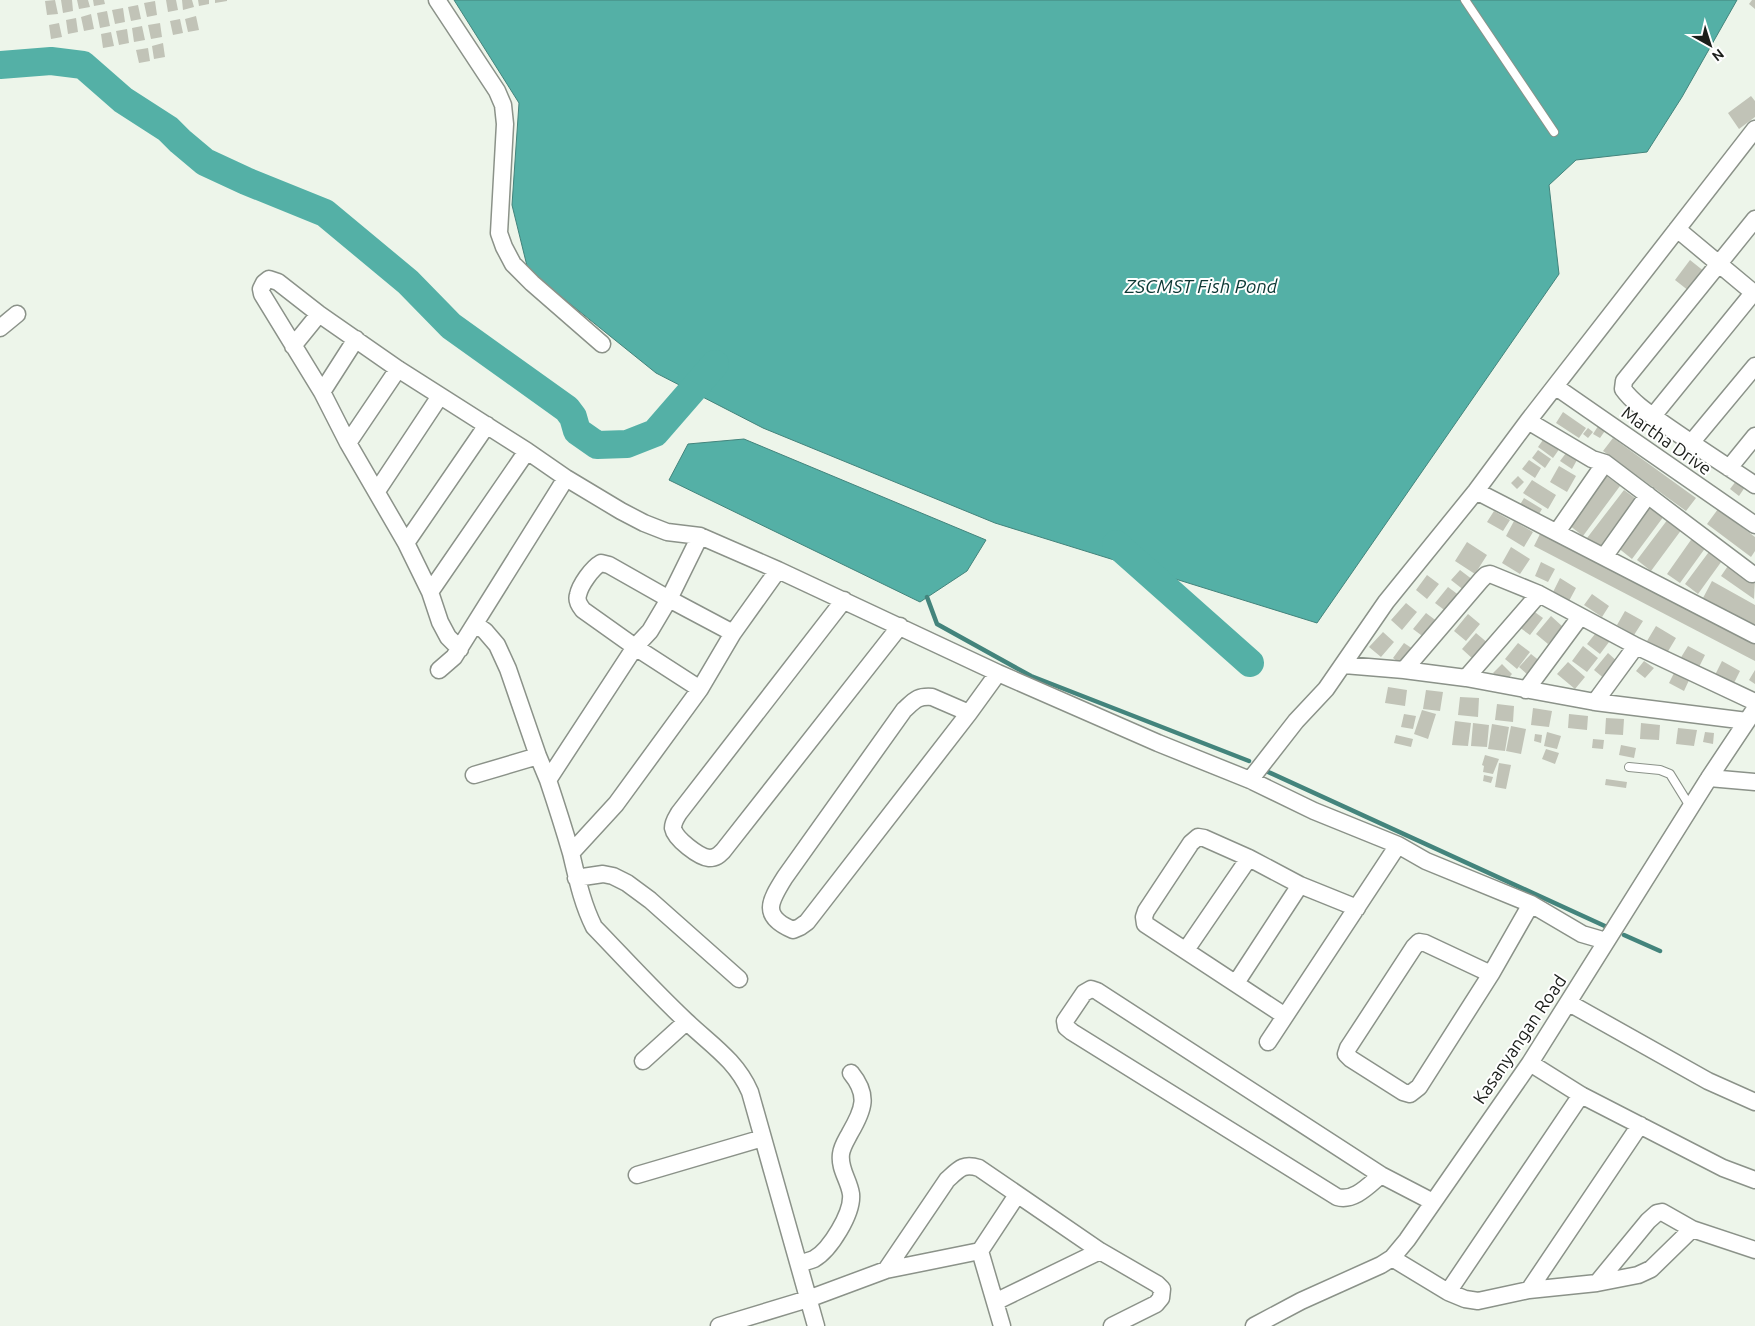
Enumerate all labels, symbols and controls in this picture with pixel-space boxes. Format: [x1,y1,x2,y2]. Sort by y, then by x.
north arrow [1685,20,1735,70]
text: N [1709,46,1727,65]
water label: ZSCMST Fish Pond [1124,275,1279,297]
street label: Martha Drive [1618,402,1716,478]
street label: Kasanyangan Road [1468,971,1570,1107]

